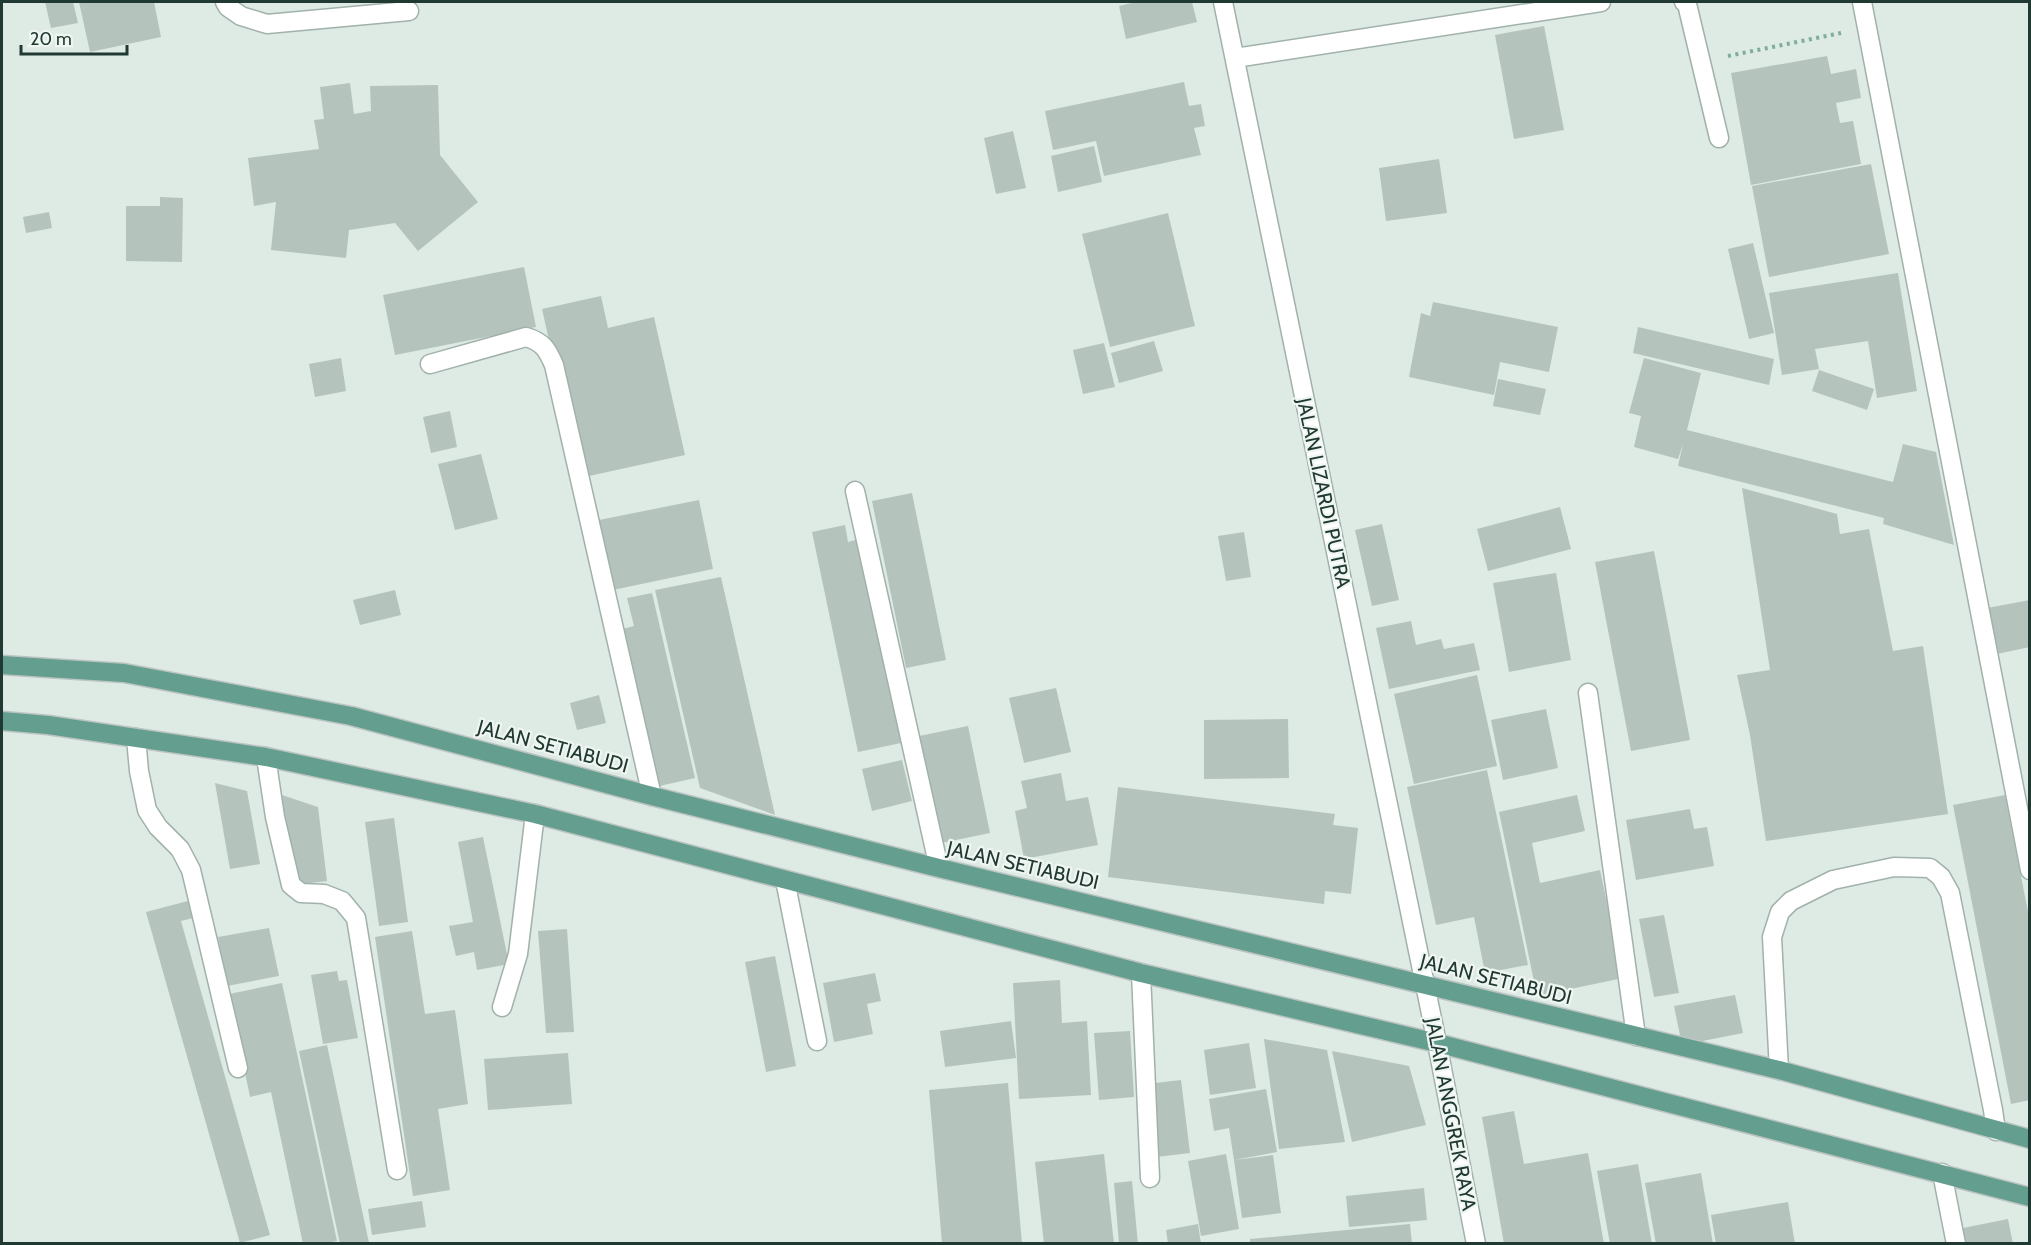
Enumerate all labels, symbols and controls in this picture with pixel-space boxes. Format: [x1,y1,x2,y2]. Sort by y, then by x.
scale bar [21,18,128,56]
text: 20 m [30,28,72,50]
street label: JALAN LIZARDI PUTRA [1292,395,1356,591]
street label: JALAN SETIABUDI [474,714,631,778]
street label: JALAN SETIABUDI [944,836,1101,894]
street label: JALAN SETIABUDI [1417,948,1574,1009]
street label: JALAN ANGGREK RAYA [1420,1014,1482,1213]

